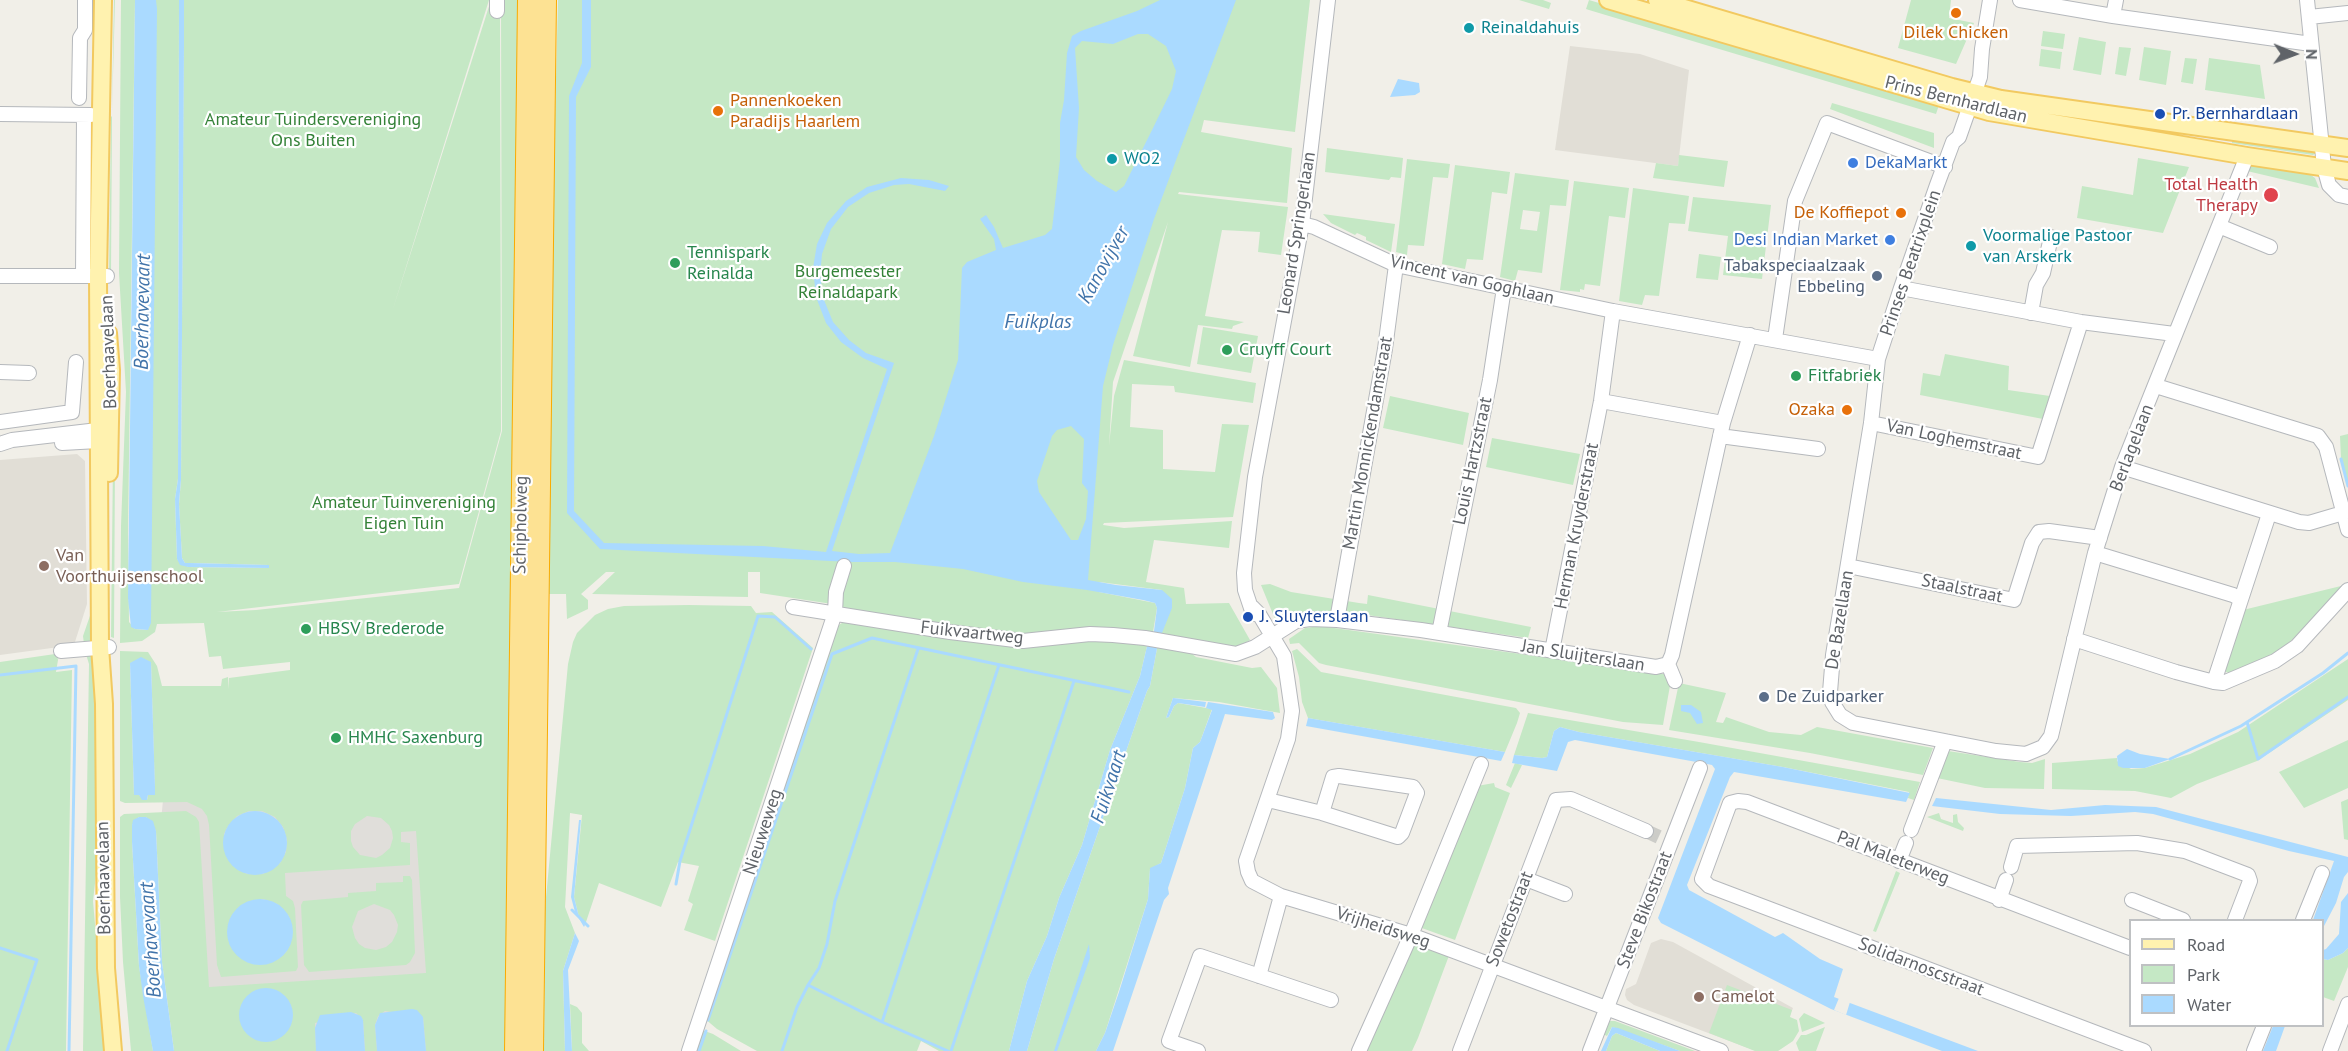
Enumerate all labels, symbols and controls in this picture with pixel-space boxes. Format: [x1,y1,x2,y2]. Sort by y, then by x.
marker: Dilek Chicken [1949,6,1963,20]
place label: Reinaldahuis [1481,17,1579,39]
marker: Reinaldahuis [1462,21,1476,35]
place label: Dilek Chicken [1904,22,2008,44]
north arrow [2264,24,2324,84]
text: N [2302,49,2322,60]
street label: Prins Bernhardlaan [1883,72,2029,128]
place label: Pannenkoeken Paradijs Haarlem [730,90,860,132]
place label: Pr. Bernhardlaan [2172,103,2298,125]
marker: Pannenkoeken Paradijs Haarlem [711,104,725,118]
marker: Pr. Bernhardlaan [2153,107,2167,121]
park label: Amateur Tuindersvereniging Ons Buiten [205,109,421,152]
place label: WO2 [1124,148,1161,170]
street label: Leonard Springerlaan [1273,150,1321,316]
marker: WO2 [1105,152,1119,166]
place label: DekaMarkt [1865,152,1947,174]
marker: DekaMarkt [1846,156,1860,170]
place label: Total Health Therapy [2164,174,2258,216]
marker: Total Health Therapy [2262,186,2280,204]
street label: Prinses Beatrixplein [1876,187,1946,339]
place label: De Koffiepot [1794,202,1889,224]
marker: De Koffiepot [1894,206,1908,220]
water label: Kanovijver [1073,222,1135,308]
place label: Voormalige Pastoor van Arskerk [1983,225,2132,268]
place label: Desi Indian Market [1734,229,1878,251]
marker: Desi Indian Market [1883,233,1897,247]
marker: Voormalige Pastoor van Arskerk [1964,239,1978,253]
place label: Tennispark Reinalda [687,242,769,284]
street label: Vincent van Goghlaan [1388,251,1556,309]
water label: Boerhavevaart [130,254,156,370]
place label: Tabakspeciaalzaak Ebbeling [1724,255,1865,298]
marker: Tennispark Reinalda [668,256,682,270]
park label: Burgemeester Reinaldapark [795,261,901,304]
marker: Tabakspeciaalzaak Ebbeling [1870,269,1884,283]
street label: Boerhaavelaan [96,295,122,409]
water label: Fuikplas [1004,310,1072,334]
street label: Martin Monnickendamstraat [1339,335,1397,551]
place label: Cruyff Court [1239,339,1331,361]
marker: Cruyff Court [1220,343,1234,357]
place label: Fitfabriek [1808,365,1881,387]
marker: Fitfabriek [1789,369,1803,383]
street label: Louis Hartzstraat [1449,395,1497,527]
place label: Ozaka [1789,399,1835,421]
street label: Berlagelaan [2105,401,2159,495]
marker: Ozaka [1840,403,1854,417]
street label: Van Loghemstraat [1884,415,2024,465]
street label: Herman Kruyderstraat [1550,441,1604,611]
street label: Schipholweg [509,476,533,574]
park label: Amateur Tuinvereniging Eigen Tuin [312,492,496,534]
place label: Van Voorthuijsenschool [56,545,203,588]
marker: Van Voorthuijsenschool [37,559,51,573]
street label: De Bazellaan [1821,569,1859,671]
street label: Staalstraat [1919,570,2005,608]
place label: J. Sluyterslaan [1260,606,1369,628]
marker: J. Sluyterslaan [1241,610,1255,624]
street label: Fuikvaartweg [920,617,1024,649]
place label: HBSV Brederode [318,618,444,640]
marker: HBSV Brederode [299,622,313,636]
street label: Jan Sluijterslaan [1520,636,1646,676]
place label: De Zuidparker [1776,686,1884,708]
marker: De Zuidparker [1757,690,1771,704]
place label: HMHC Saxenburg [348,727,483,749]
marker: HMHC Saxenburg [329,731,343,745]
water label: Fuikvaart [1086,748,1132,826]
street label: Nieuweweg [739,786,787,878]
street label: Boerhaavelaan [92,821,116,935]
street label: Pal Maleterweg [1834,827,1952,889]
street label: Steve Bikostraat [1613,848,1677,972]
street label: Sowetostraat [1482,868,1538,970]
water label: Boerhavevaart [135,881,167,999]
street label: Vrijheidsweg [1333,903,1433,953]
legend [2129,919,2324,1027]
street label: Solidarnoscstraat [1855,933,1987,1001]
text: Road [2187,933,2225,956]
text: Park [2187,963,2220,986]
place label: Camelot [1711,986,1775,1008]
marker: Camelot [1692,990,1706,1004]
text: Water [2187,993,2231,1016]

